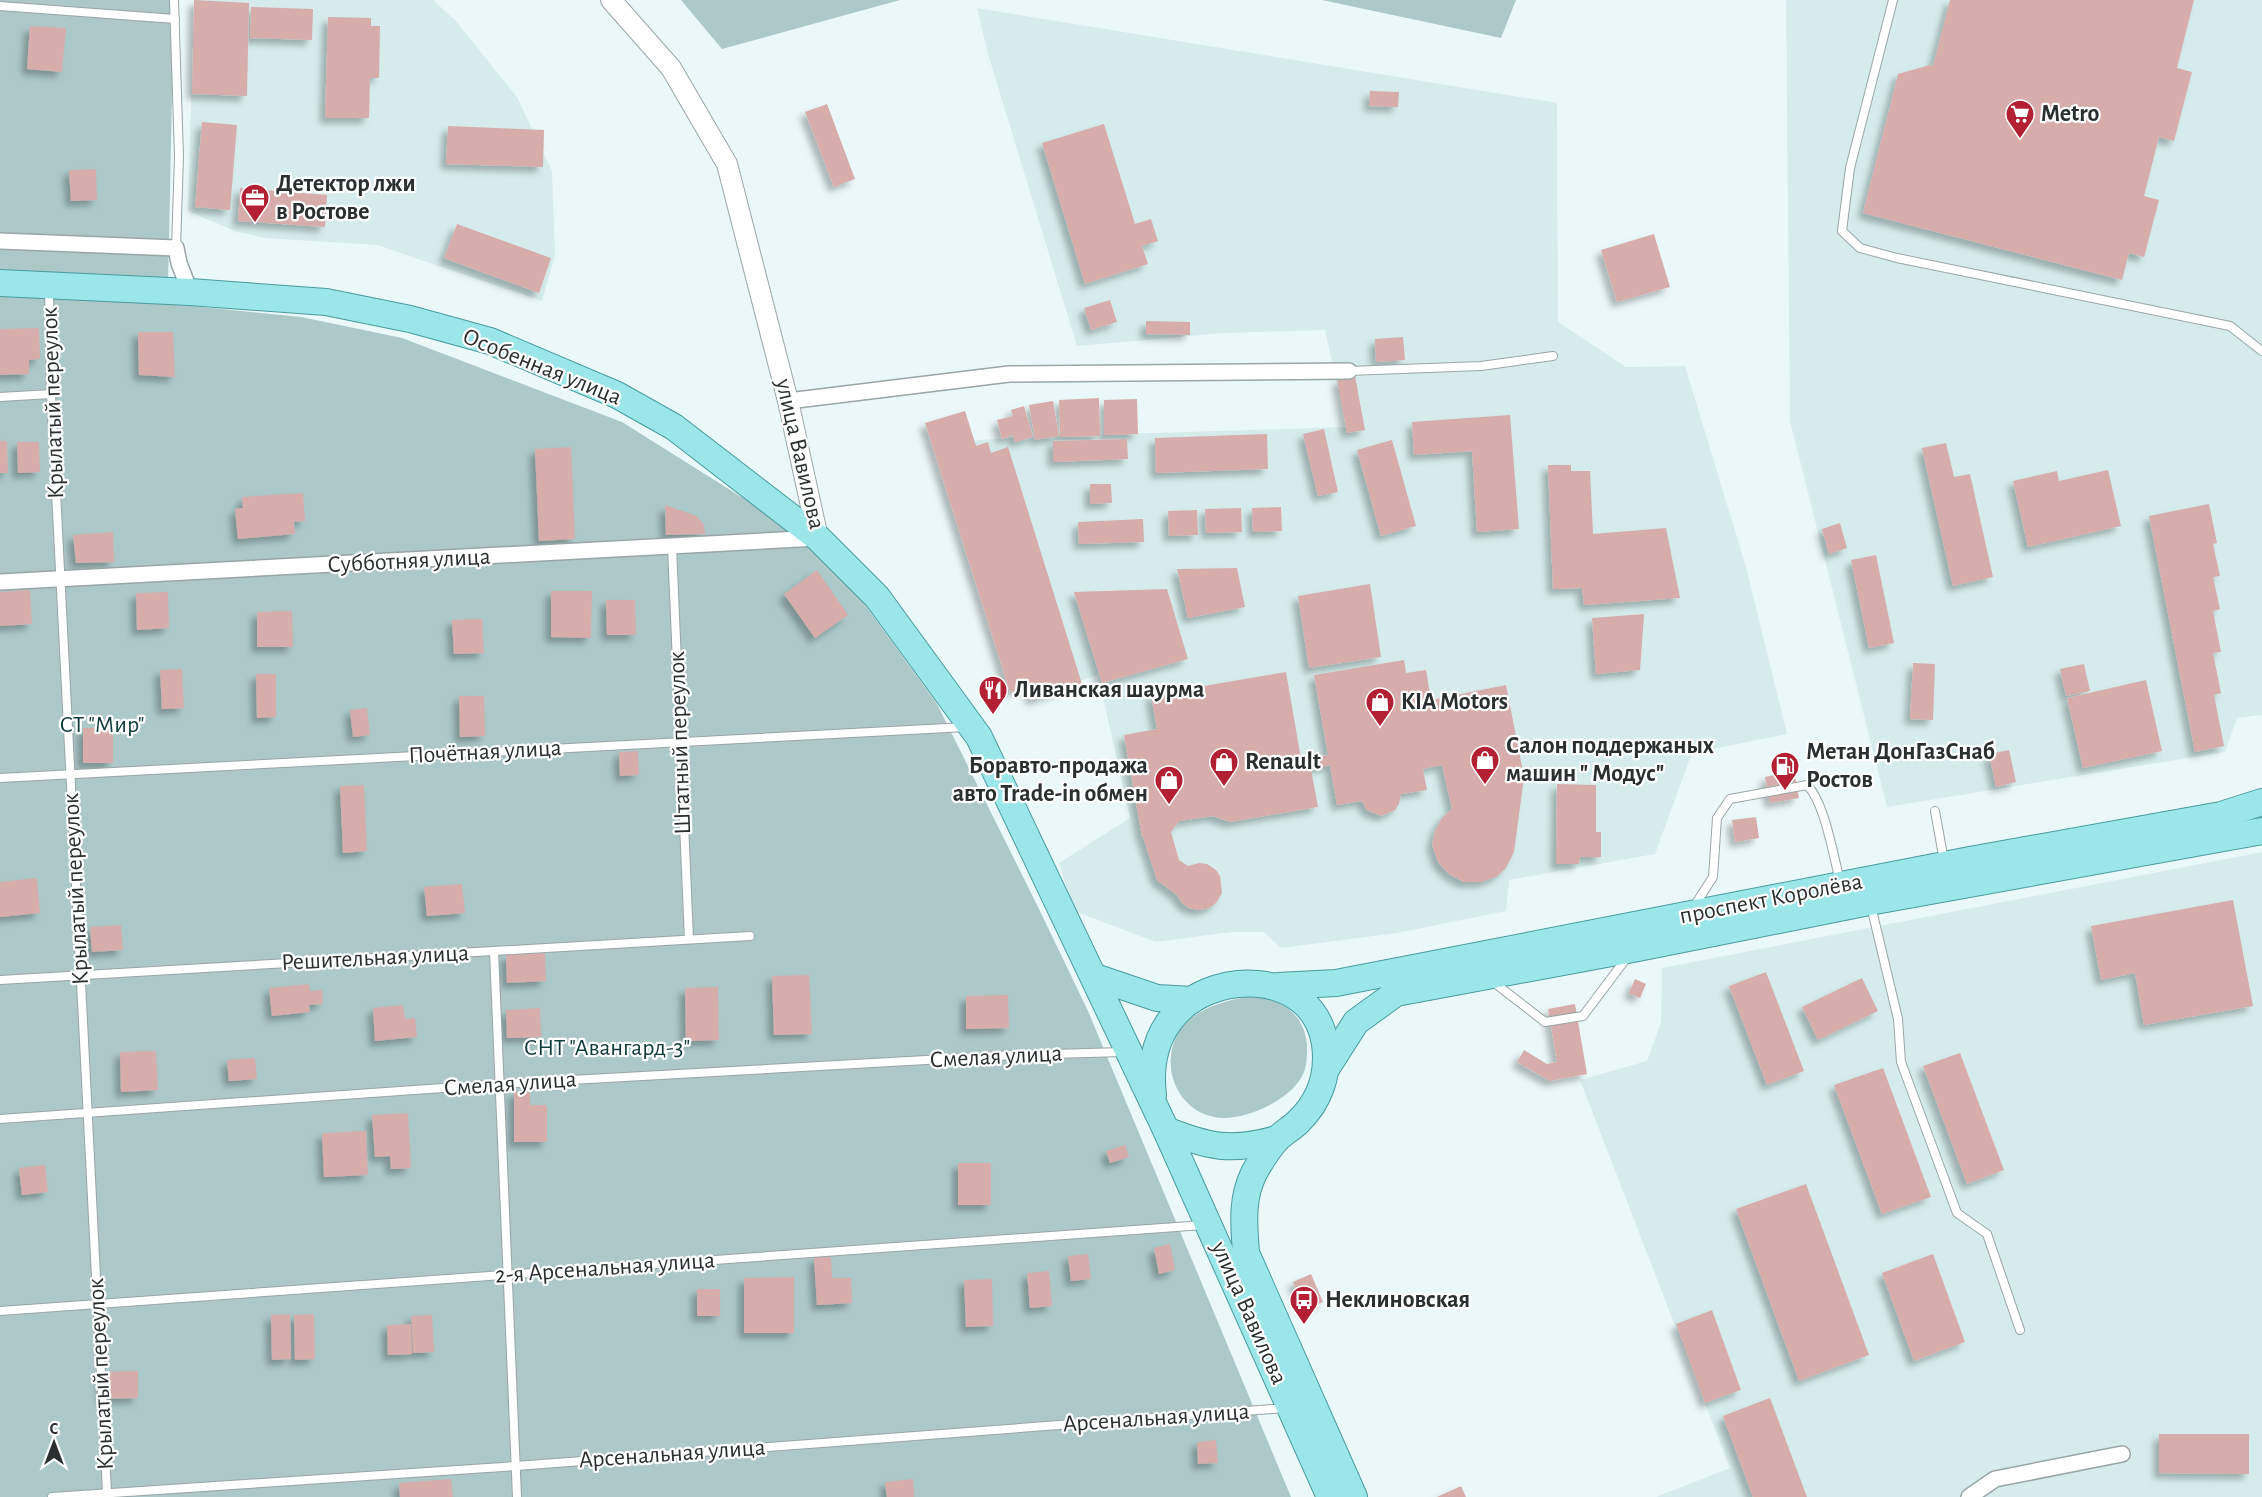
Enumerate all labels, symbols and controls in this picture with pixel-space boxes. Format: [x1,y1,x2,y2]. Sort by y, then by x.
supermarket icon: Metro [2004,98,2036,140]
place label: Metro [2041,102,2100,126]
place label: Детектор лжи в Ростове [276,172,416,224]
office icon: Детектор лжи в Ростове [239,182,271,224]
street label: Крылатый переулок [38,307,68,499]
street label: Особенная улица [459,324,625,410]
street label: улица Вавилова [771,375,829,532]
street label: Субботняя улица [327,545,491,577]
street label: Штатный переулок [665,651,695,835]
restaurant icon: Ливанская шаурма [977,674,1009,716]
place label: Ливанская шаурма [1014,678,1204,702]
shop icon: KIA Motors [1364,686,1396,728]
place label: KIA Motors [1401,690,1508,714]
park label: СТ "Мир" [59,713,145,737]
place label: Салон поддержаных машин " Модус" [1506,734,1714,786]
street label: Почётная улица [408,736,562,768]
place label: Метан ДонГазСнаб Ростов [1806,740,1995,792]
shop icon: Салон поддержаных машин " Модус" [1469,744,1501,786]
shop icon: Renault [1208,746,1240,788]
place label: Renault [1245,750,1321,774]
fuel station icon: Метан ДонГазСнаб Ростов [1769,750,1801,792]
place label: Боравто-продажа авто Trade-in обмен [953,754,1148,806]
shop icon: Боравто-продажа авто Trade-in обмен [1153,764,1185,806]
street label: Крылатый переулок [59,792,93,986]
street label: проспект Королёва [1677,869,1865,929]
street label: Решительная улица [280,941,470,975]
park label: СНТ "Авангард-3" [524,1036,690,1060]
street label: Смелая улица [929,1042,1063,1072]
street label: Смелая улица [443,1067,577,1101]
street label: улица Вавилова [1206,1237,1291,1388]
street label: 2-я Арсенальная улица [494,1248,716,1288]
street label: Крылатый переулок [84,1277,118,1471]
bus stop icon: Неклиновская [1288,1284,1320,1326]
place label: Неклиновская [1325,1288,1470,1312]
street label: Арсенальная улица [1062,1400,1250,1436]
north arrow [24,1413,84,1473]
text: С [50,1421,59,1437]
street label: Арсенальная улица [578,1436,766,1472]

